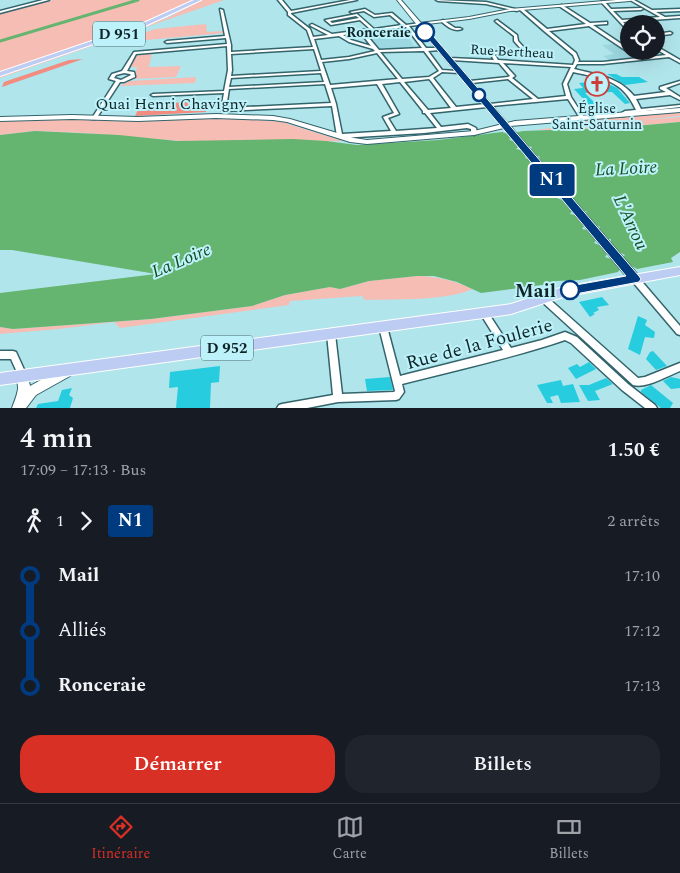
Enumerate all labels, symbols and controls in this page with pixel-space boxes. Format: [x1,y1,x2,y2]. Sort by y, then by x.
map controls [620,15,665,60]
button: locate [620,15,665,60]
road number: D 951 [93,22,145,46]
place label: Ronceraie [346,22,411,43]
marker: Ronceraie [415,22,435,42]
street label: Rue Bertheau [470,39,554,64]
church icon: Église Saint-Saturnin [584,71,610,97]
unlabelled marker [472,88,486,102]
street label: Quai Henri Chavigny [96,92,248,116]
place label: Église Saint-Saturnin [552,98,642,135]
water label: La Loire [594,153,658,184]
line badge: N1 [530,164,574,196]
text: N1 [540,166,564,193]
water label: L'Arrou [606,190,655,255]
water label: La Loire [147,236,215,285]
place label: Mail [515,277,556,306]
marker: Mail [560,280,580,300]
street label: Rue de la Foulerie [403,311,556,378]
road number: D 952 [201,336,253,360]
text: 4 min [20,417,93,460]
text: 1.50 € [608,436,660,465]
text: 17:09 – 17:13 · Bus [20,458,146,482]
icon: walk [20,507,48,535]
icon: forward [72,507,100,535]
text: N1 [118,507,143,534]
text: 1 [56,509,64,533]
text: 2 arrêts [607,509,660,533]
text: Mail [58,561,99,590]
text: 17:10 [624,564,660,588]
text: Alliés [58,616,107,645]
text: 17:12 [624,619,660,643]
text: Ronceraie [58,671,146,700]
text: 17:13 [624,674,660,698]
button: Démarrer [20,735,335,793]
button: Billets [345,735,660,793]
tab: Itinéraire [91,813,150,864]
tab: Carte [333,813,367,864]
tab: Billets [549,813,589,864]

